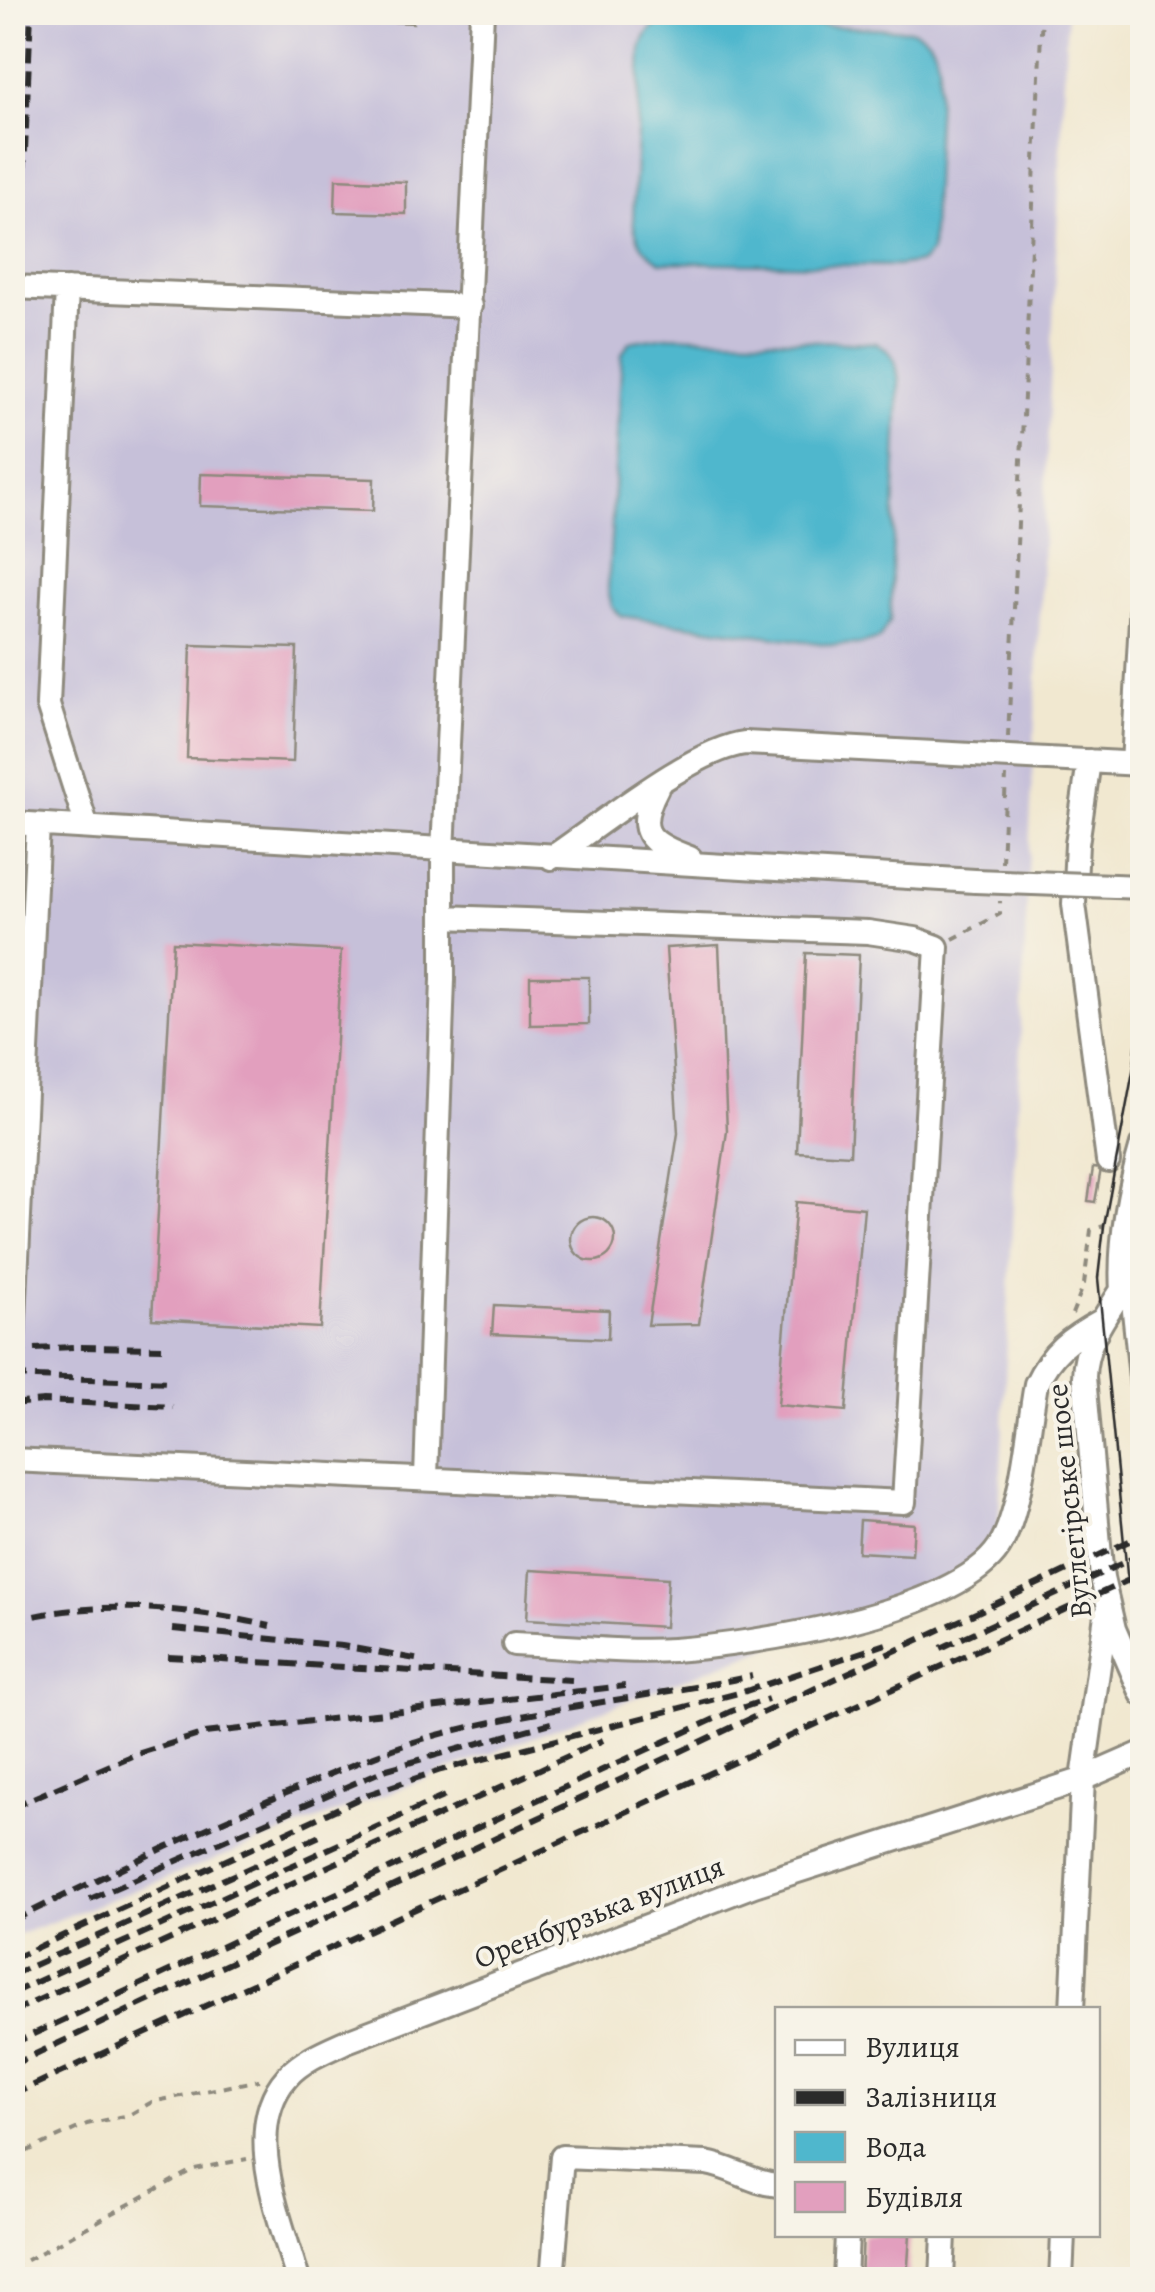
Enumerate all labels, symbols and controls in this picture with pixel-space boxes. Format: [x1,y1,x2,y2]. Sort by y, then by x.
street label: Вуглегірське шосе [1037,1382,1101,1620]
street label: Оренбурзька вулиця [468,1846,730,1978]
legend [775,2007,1100,2237]
text: Вулиця [865,2027,960,2067]
text: Залізниця [865,2077,997,2117]
text: Вода [865,2127,927,2167]
text: Будівля [865,2177,963,2217]

